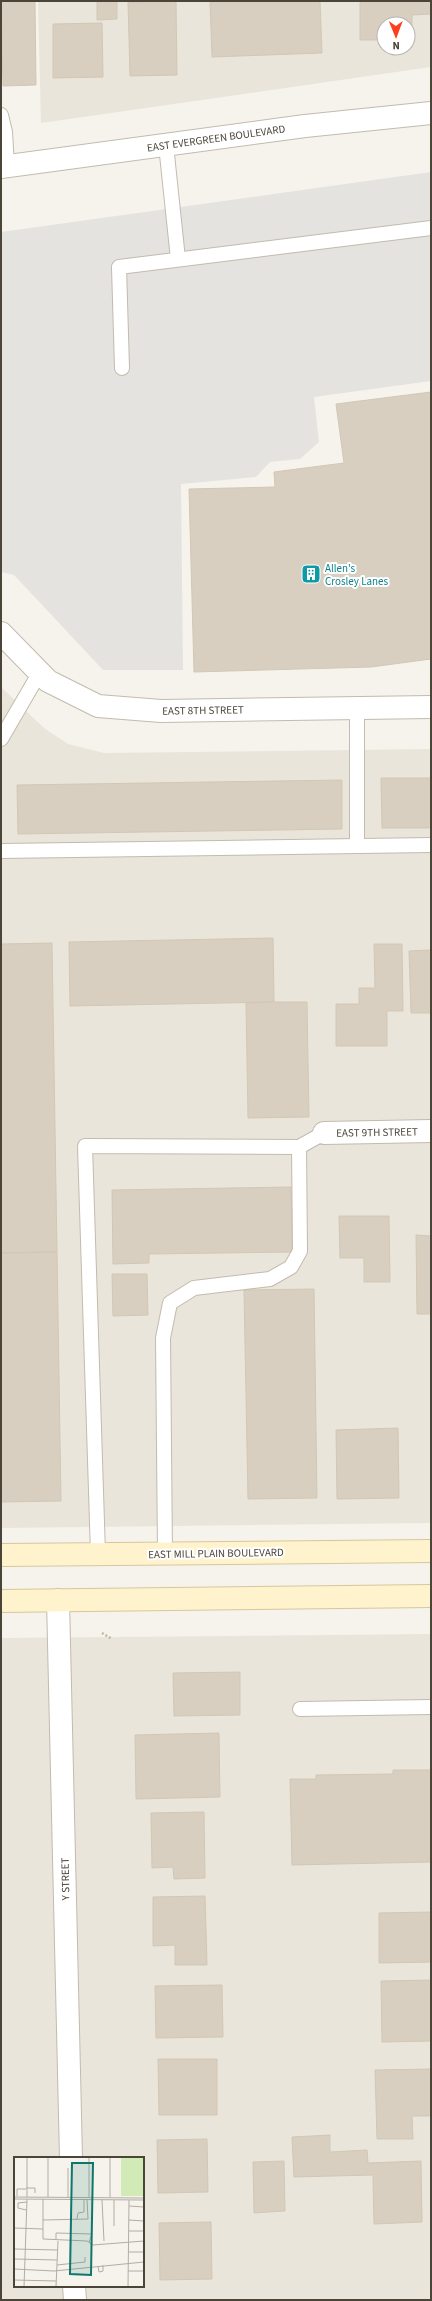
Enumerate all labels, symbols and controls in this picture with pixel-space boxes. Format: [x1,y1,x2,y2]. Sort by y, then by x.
north arrow [376,16,416,56]
text: N [392,38,400,53]
street label: EAST EVERGREEN BOULEVARD [146,121,286,156]
place label: Allen's Crosley Lanes [325,561,389,589]
building icon: Allen's Crosley Lanes [300,563,322,585]
street label: EAST 8TH STREET [162,702,244,719]
street label: EAST 9TH STREET [336,1124,418,1141]
street label: EAST MILL PLAIN BOULEVARD [148,1545,284,1562]
street label: Y STREET [58,1857,73,1901]
inset map [14,2157,144,2287]

